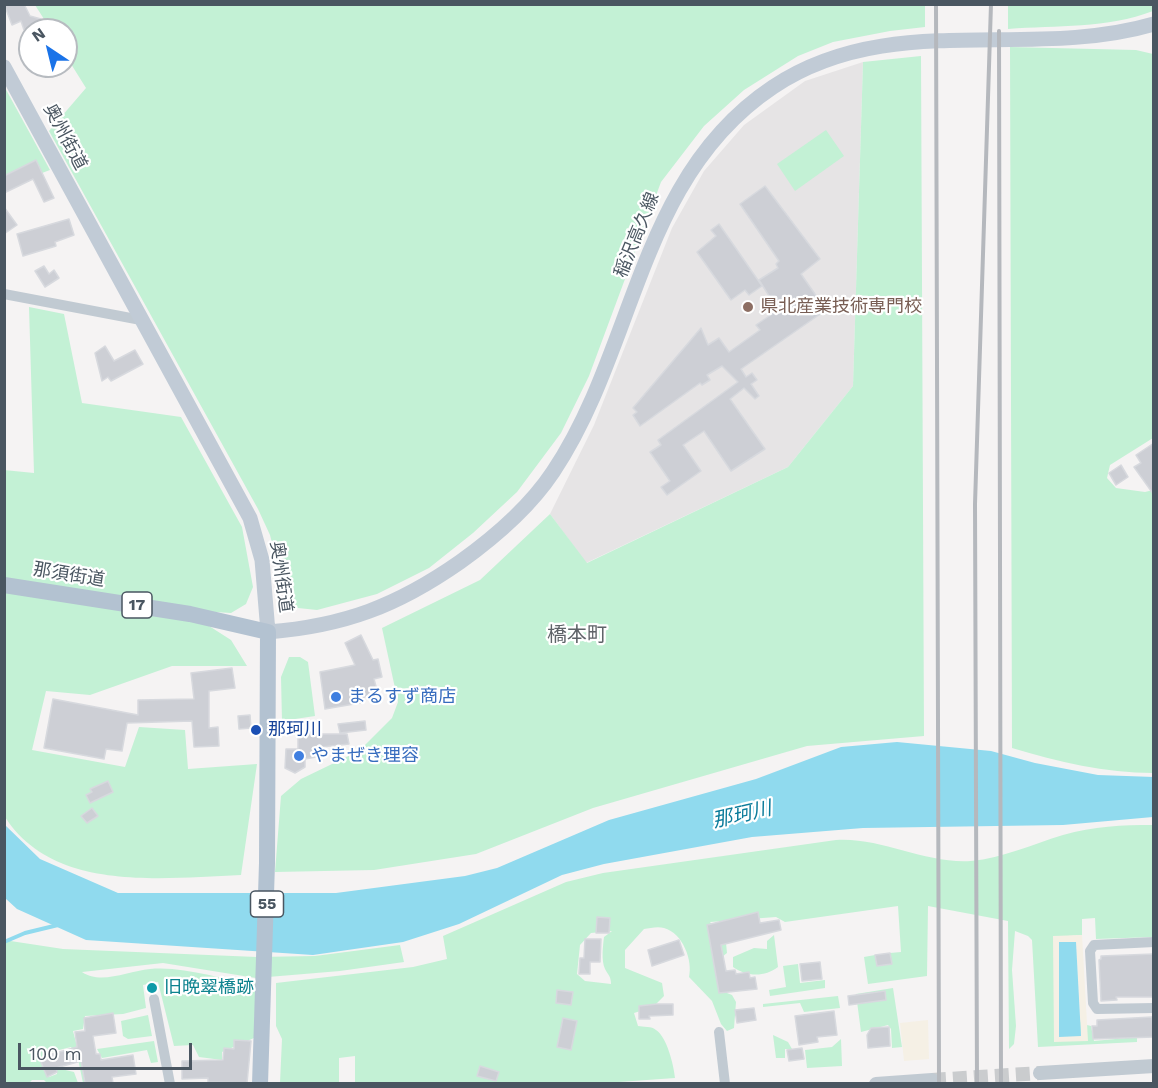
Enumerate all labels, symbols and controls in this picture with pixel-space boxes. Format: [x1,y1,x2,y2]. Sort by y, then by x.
north arrow [18,18,78,78]
text: N [28,23,49,46]
street label: 奥州街道 [39,100,91,174]
street label: 稲沢高久線 [610,189,664,281]
place label: 県北産業技術専門校 [760,296,922,318]
marker: 県北産業技術専門校 [741,300,755,314]
street label: 奥州街道 [265,540,297,614]
street label: 那須街道 [32,559,106,591]
road number: 17 [122,592,152,618]
district label: 橋本町 [547,623,607,647]
place label: まるすず商店 [348,686,456,708]
marker: まるすず商店 [329,690,343,704]
place label: 那珂川 [268,719,322,741]
marker: 那珂川 [249,723,263,737]
place label: やまぜき理容 [311,745,419,767]
marker: やまぜき理容 [292,749,306,763]
water label: 那珂川 [710,797,774,833]
road number: 55 [250,891,284,917]
place label: 旧晩翠橋跡 [164,977,254,999]
marker: 旧晩翠橋跡 [145,981,159,995]
scale bar [21,1031,195,1069]
text: 100 m [29,1043,82,1064]

